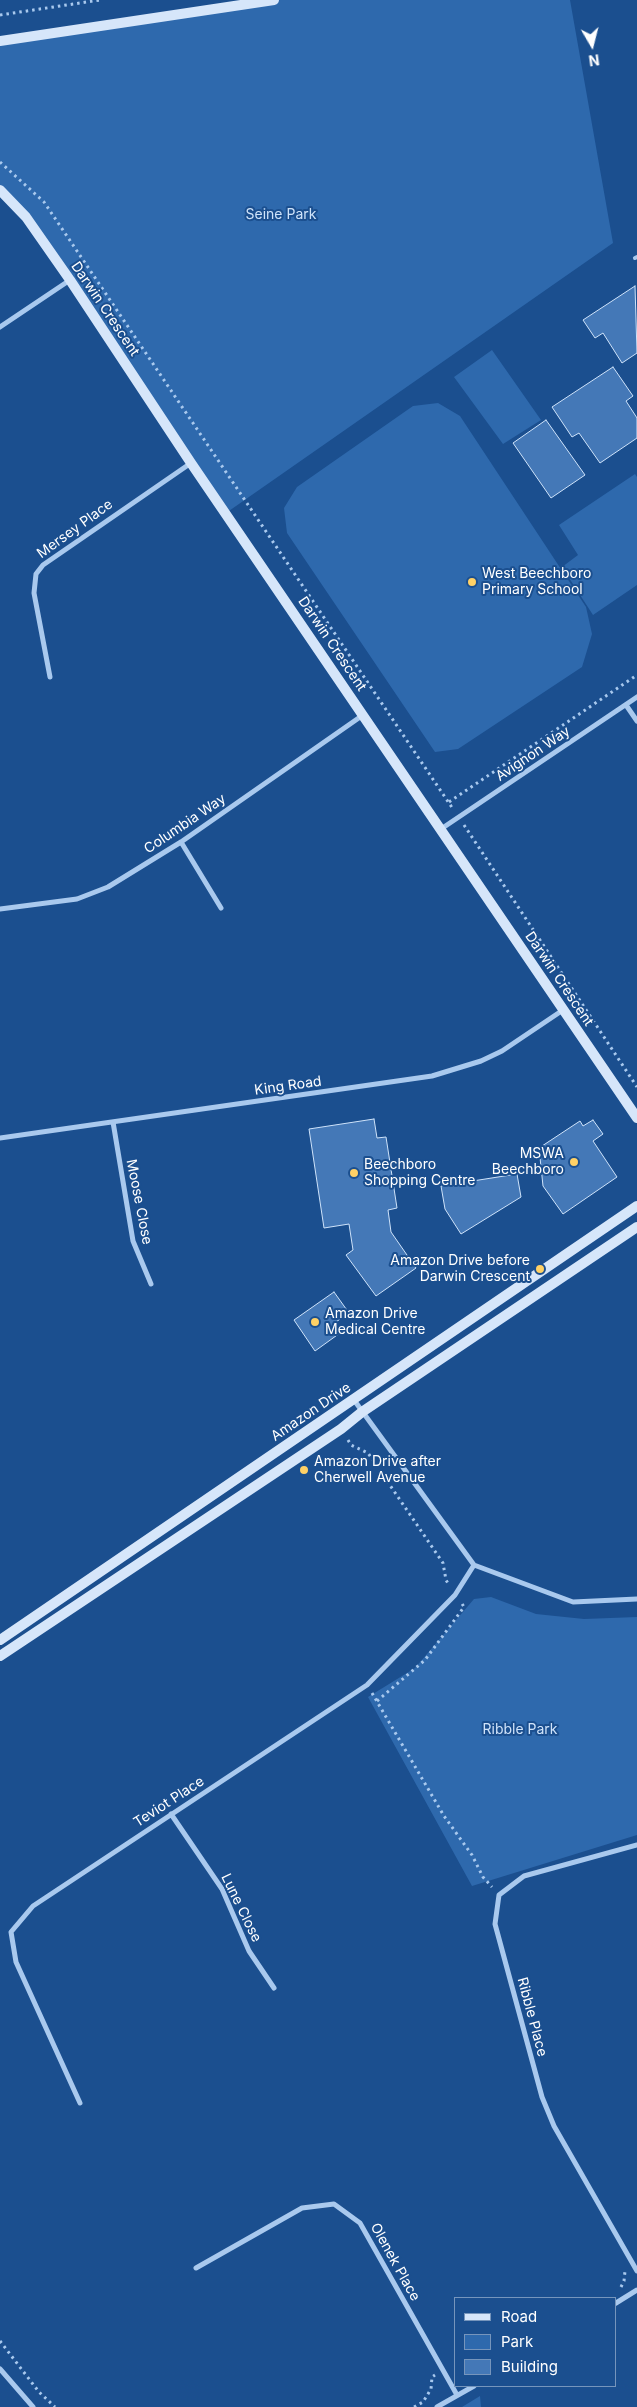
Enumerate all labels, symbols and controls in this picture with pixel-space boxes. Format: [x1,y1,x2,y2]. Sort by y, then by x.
north arrow [567,20,617,70]
text: N [588,51,601,70]
park label: Seine Park [246,207,316,223]
street label: Darwin Crescent [67,259,143,359]
street label: Mersey Place [34,496,116,562]
place label: West Beechboro Primary School [482,566,591,598]
marker: West Beechboro Primary School [466,576,478,588]
street label: Darwin Crescent [294,594,370,694]
street label: Avignon Way [493,723,573,785]
street label: Columbia Way [141,790,229,858]
street label: Darwin Crescent [521,929,597,1029]
street label: King Road [253,1073,323,1099]
place label: MSWA Beechboro [492,1146,564,1178]
marker: MSWA Beechboro [568,1156,580,1168]
place label: Beechboro Shopping Centre [364,1157,475,1190]
street label: Moose Close [123,1158,155,1246]
marker: Beechboro Shopping Centre [348,1167,360,1179]
place label: Amazon Drive before Darwin Crescent [390,1253,530,1285]
marker: Amazon Drive before Darwin Crescent [534,1263,546,1275]
place label: Amazon Drive Medical Centre [325,1306,426,1338]
marker: Amazon Drive Medical Centre [309,1316,321,1328]
street label: Amazon Drive [268,1379,354,1445]
place label: Amazon Drive after Cherwell Avenue [314,1454,441,1486]
marker: Amazon Drive after Cherwell Avenue [298,1464,310,1476]
park label: Ribble Park [482,1722,558,1738]
street label: Teviot Place [131,1773,207,1831]
street label: Lune Close [217,1871,265,1945]
street label: Ribble Place [513,1976,551,2058]
street label: Olenek Place [367,2220,423,2304]
legend [454,2297,617,2387]
text: Road [501,2307,537,2326]
text: Park [501,2332,533,2351]
text: Building [501,2357,558,2376]

